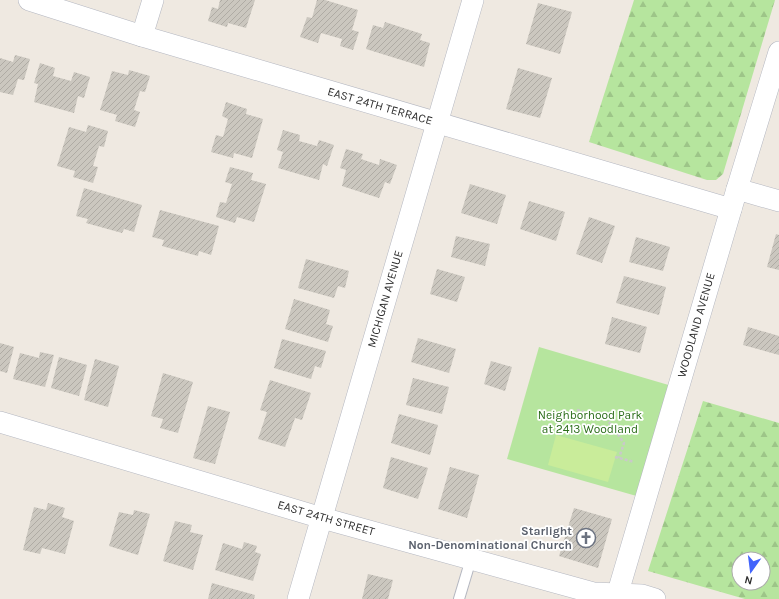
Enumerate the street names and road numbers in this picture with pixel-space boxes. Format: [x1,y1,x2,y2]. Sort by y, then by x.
street label: EAST 24TH TERRACE [326,84,434,128]
street label: MICHIGAN AVENUE [364,249,406,349]
street label: WOODLAND AVENUE [674,271,718,379]
street label: EAST 24TH STREET [276,497,376,539]

